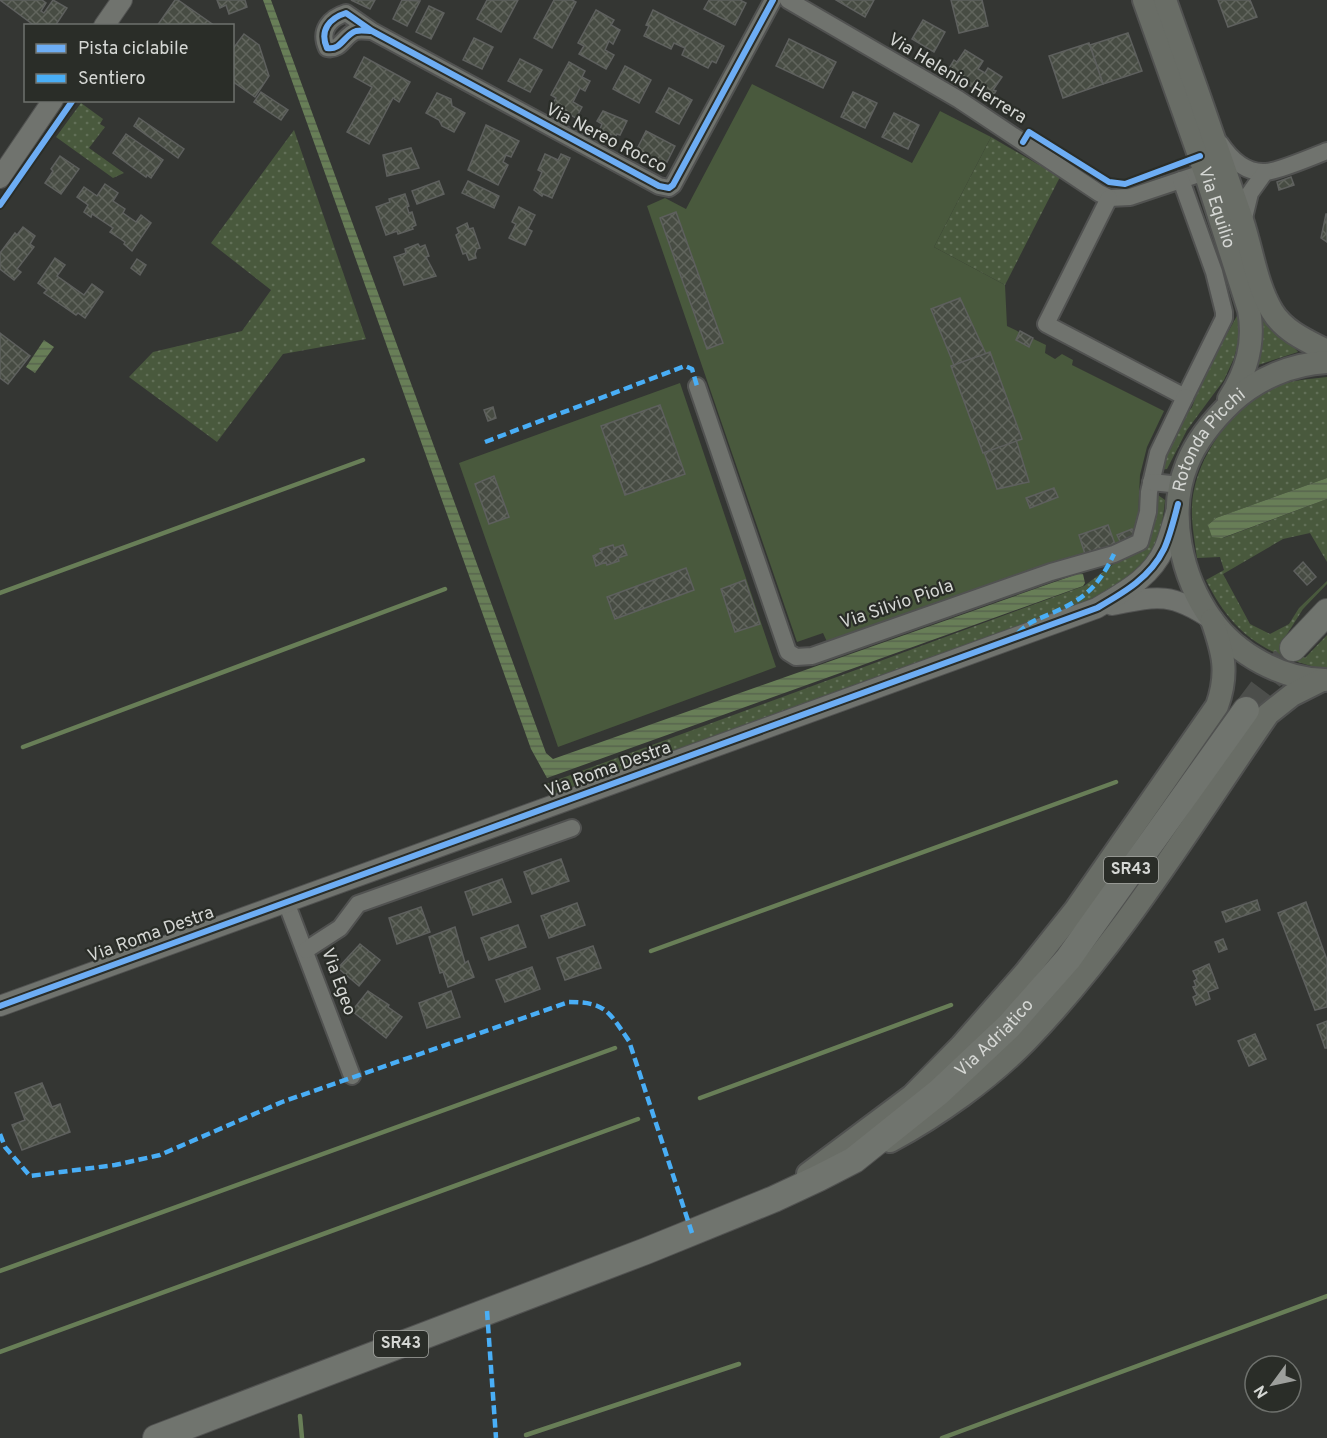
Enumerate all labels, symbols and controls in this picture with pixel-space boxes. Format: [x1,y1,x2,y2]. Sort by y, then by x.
legend [24,24,234,102]
street label: Via Helenio Herrera [883,28,1031,130]
text: Pista ciclabile [78,38,188,61]
text: Sentiero [78,68,146,91]
street label: Via Nereo Rocco [541,98,671,180]
street label: Via Equilio [1193,164,1240,251]
street label: Rotonda Picchi [1168,383,1250,494]
street label: Via Silvio Piola [837,575,957,635]
street label: Via Roma Destra [542,737,674,803]
road number: SR43 [1104,857,1158,883]
street label: Via Roma Destra [85,902,217,968]
street label: Via Egeo [315,945,361,1019]
street label: Via Adriatico [950,994,1039,1082]
road number: SR43 [374,1331,428,1357]
north arrow [1243,1354,1303,1414]
text: N [1251,1381,1274,1401]

